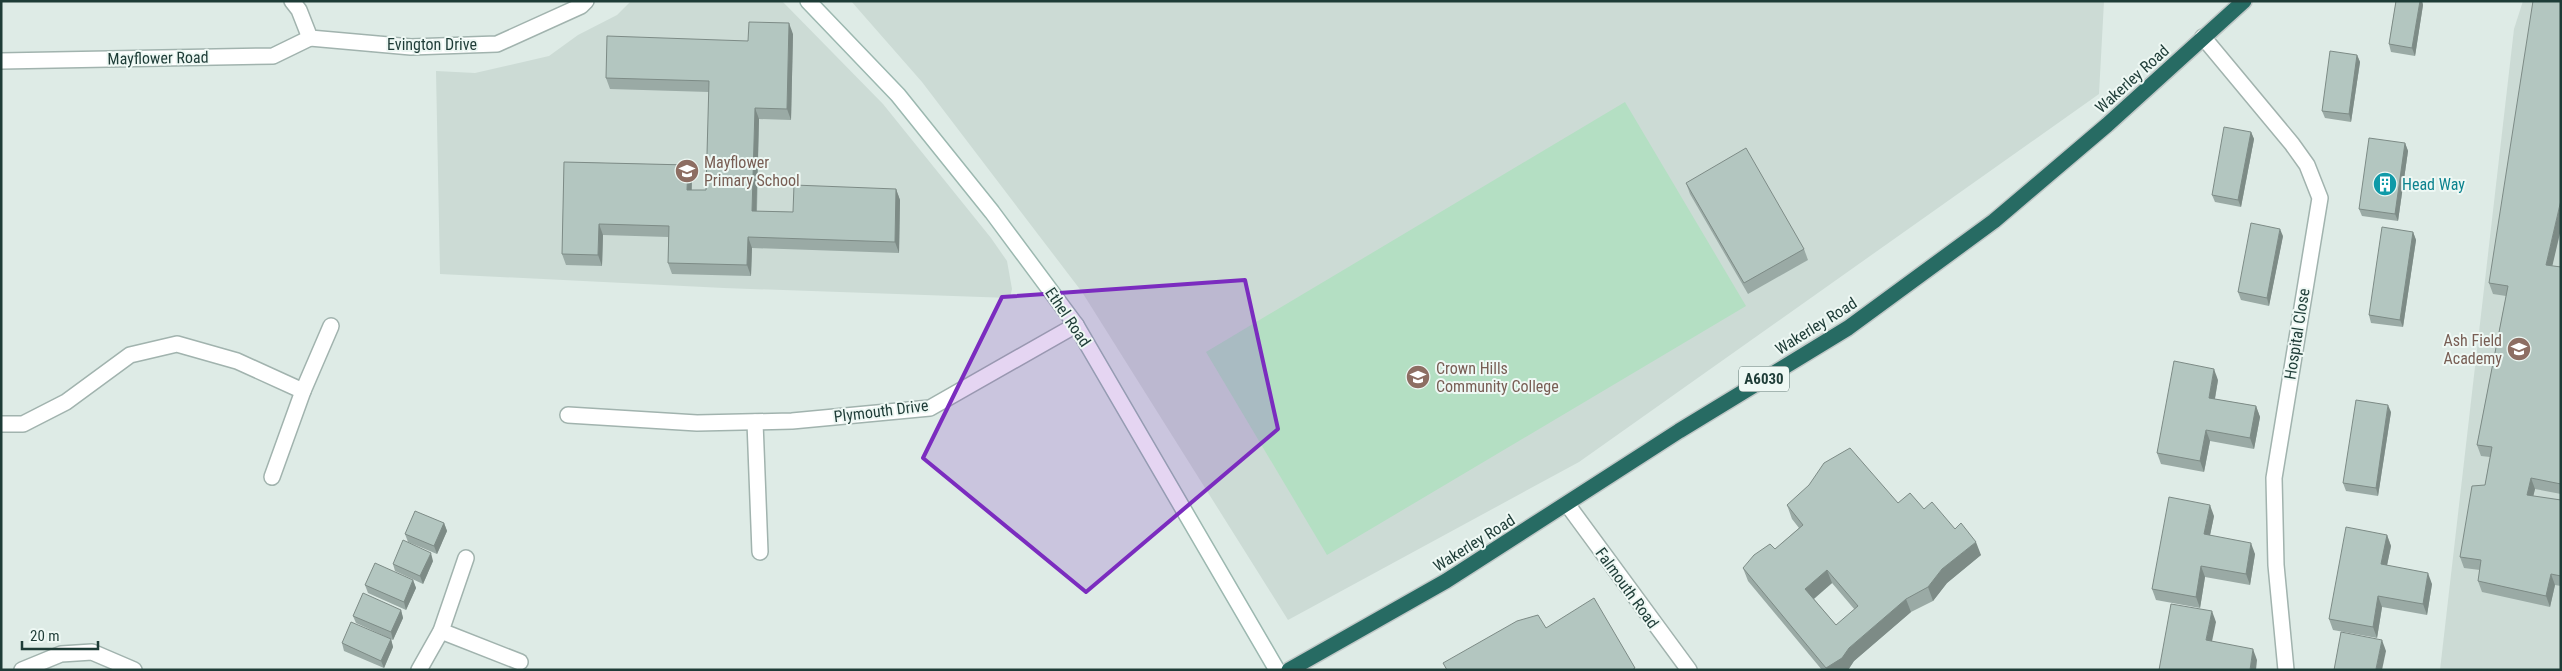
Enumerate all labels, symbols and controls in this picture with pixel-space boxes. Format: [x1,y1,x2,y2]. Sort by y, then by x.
street label: Evington Drive [387,35,477,54]
street label: Wakerley Road [2091,41,2173,117]
street label: Mayflower Road [107,48,209,68]
place label: Mayflower Primary School [704,153,800,190]
school or university icon: Mayflower Primary School [674,158,700,184]
building icon: Head Way [2372,171,2398,197]
place label: Head Way [2402,175,2465,194]
street label: Ethel Road [1041,284,1095,350]
street label: Hospital Close [2280,287,2314,381]
street label: Wakerley Road [1772,293,1860,359]
place label: Ash Field Academy [2444,331,2502,368]
school or university icon: Ash Field Academy [2506,336,2532,362]
place label: Crown Hills Community College [1436,359,1559,396]
school or university icon: Crown Hills Community College [1405,364,1431,390]
road number: A6030 [1739,366,1789,392]
street label: Plymouth Drive [833,396,929,426]
street label: Wakerley Road [1430,510,1518,576]
street label: Falmouth Road [1591,544,1663,632]
scale bar [22,618,99,650]
text: 20 m [30,627,60,645]

